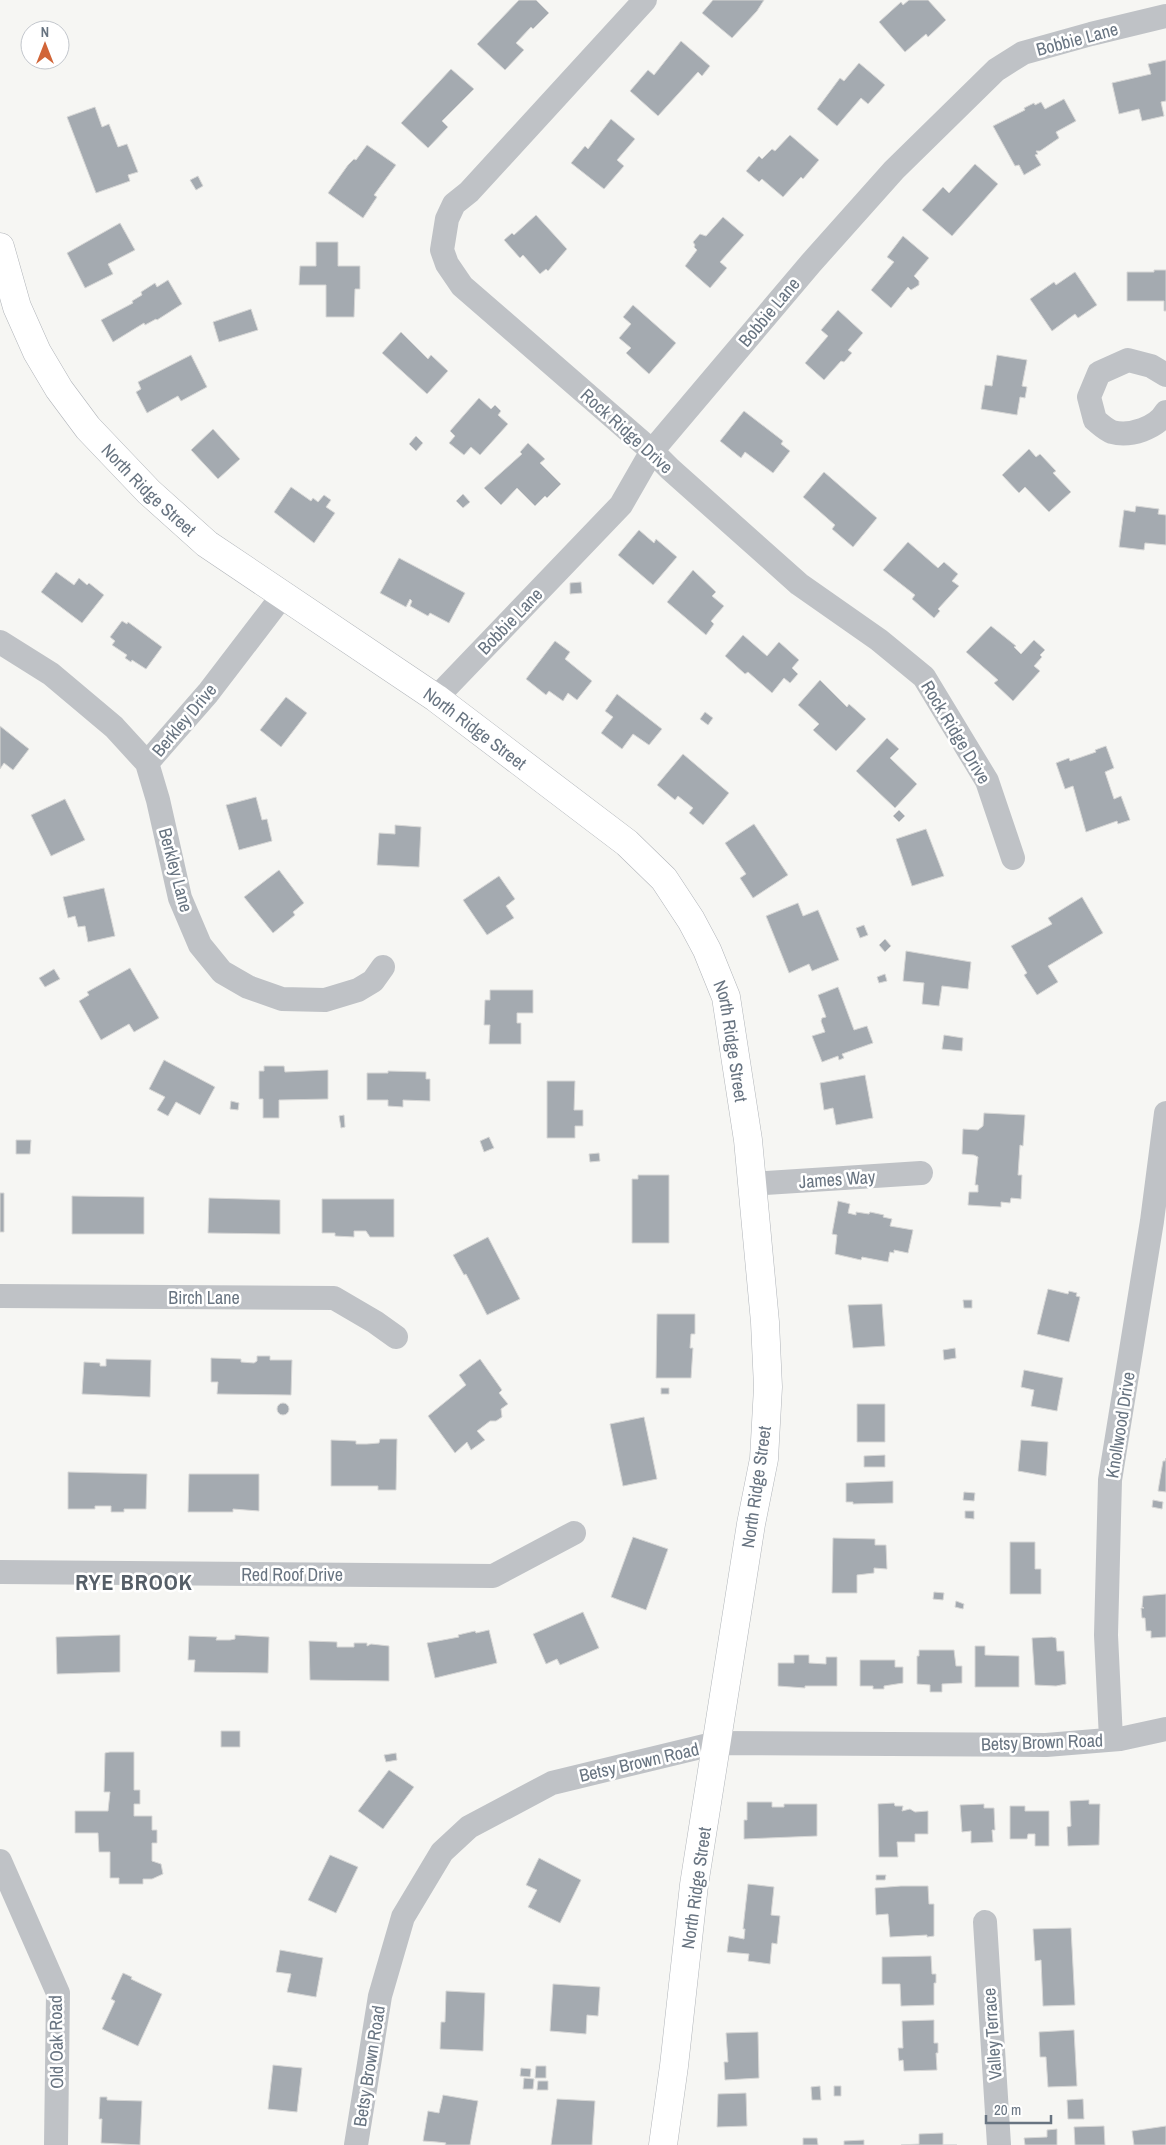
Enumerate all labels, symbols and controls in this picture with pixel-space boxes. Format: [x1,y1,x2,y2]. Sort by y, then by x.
street label: Bobbie Lane [1033,16,1121,62]
north arrow [20,20,70,70]
text: N [41,23,49,41]
street label: Bobbie Lane [733,272,805,352]
street label: Rock Ridge Drive [575,383,679,479]
street label: North Ridge Street [96,438,202,541]
street label: Bobbie Lane [472,582,548,660]
street label: Rock Ridge Drive [915,676,997,788]
street label: Berkley Drive [146,678,222,762]
street label: North Ridge Street [419,681,532,775]
street label: Berkley Lane [153,825,199,915]
street label: North Ridge Street [708,976,754,1104]
street label: James Way [798,1164,877,1194]
street label: Birch Lane [168,1285,240,1310]
street label: Knollwood Drive [1099,1370,1141,1480]
street label: North Ridge Street [735,1424,777,1550]
street label: Red Roof Drive [241,1562,343,1587]
district label: RYE BROOK [75,1567,193,1597]
street label: Betsy Brown Road [980,1727,1104,1757]
street label: Betsy Brown Road [577,1736,701,1788]
street label: North Ridge Street [675,1825,717,1951]
street label: Valley Terrace [976,1987,1008,2081]
street label: Old Oak Road [43,1995,69,2089]
street label: Betsy Brown Road [347,2004,391,2128]
scale bar [986,2092,1051,2124]
text: 20 m [994,2099,1021,2120]

